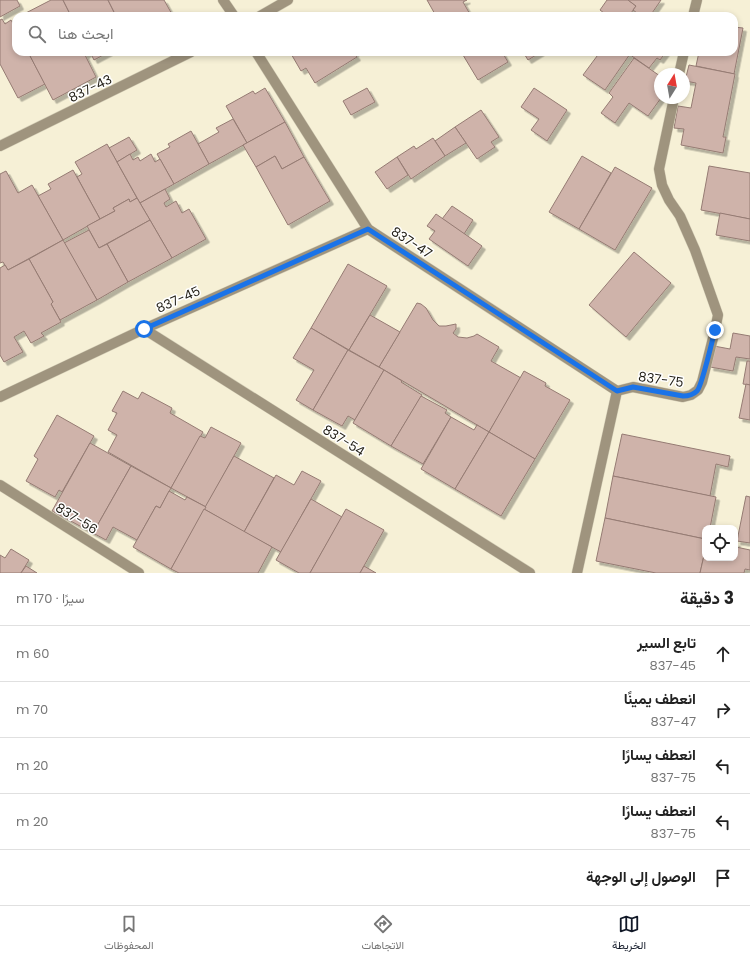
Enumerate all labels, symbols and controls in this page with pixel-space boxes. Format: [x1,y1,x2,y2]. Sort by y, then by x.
search box [12,12,738,56]
icon: search [26,23,48,45]
text: ابحث هنا [58,23,113,44]
north arrow [654,68,690,104]
street label: 837-43 [65,70,115,107]
street label: 837-47 [388,222,436,263]
street label: 837-45 [153,281,203,318]
route start [135,320,153,338]
route end [706,321,724,339]
street label: 837-75 [637,367,685,392]
street label: 837-54 [319,420,368,461]
street label: 837-56 [52,498,102,539]
map controls [702,525,738,561]
button: locate [702,525,738,561]
text: 3 دقيقة [680,586,734,610]
text: سيرًا · 170 m [16,589,85,608]
text: تابع السير [637,632,696,653]
icon: ahead [712,643,734,665]
text: 60 m [16,644,49,663]
text: 837-45 [650,656,696,675]
text: انعطف يمينًا [624,688,696,709]
icon: right [712,699,734,721]
text: 70 m [16,700,48,719]
text: 837-47 [651,712,696,731]
text: انعطف يسارًا [622,744,696,765]
icon: left [712,755,734,777]
text: 20 m [16,756,49,775]
text: 837-75 [651,768,696,787]
text: انعطف يسارًا [622,800,696,821]
icon: left [712,811,734,833]
text: 20 m [16,812,49,831]
text: 837-75 [651,824,696,843]
text: الوصول إلى الوجهة [586,866,696,887]
icon: arrive [712,867,734,889]
tab: المحفوظات [104,913,154,955]
tab: الاتجاهات [361,913,404,955]
tab: الخريطة [612,913,646,955]

